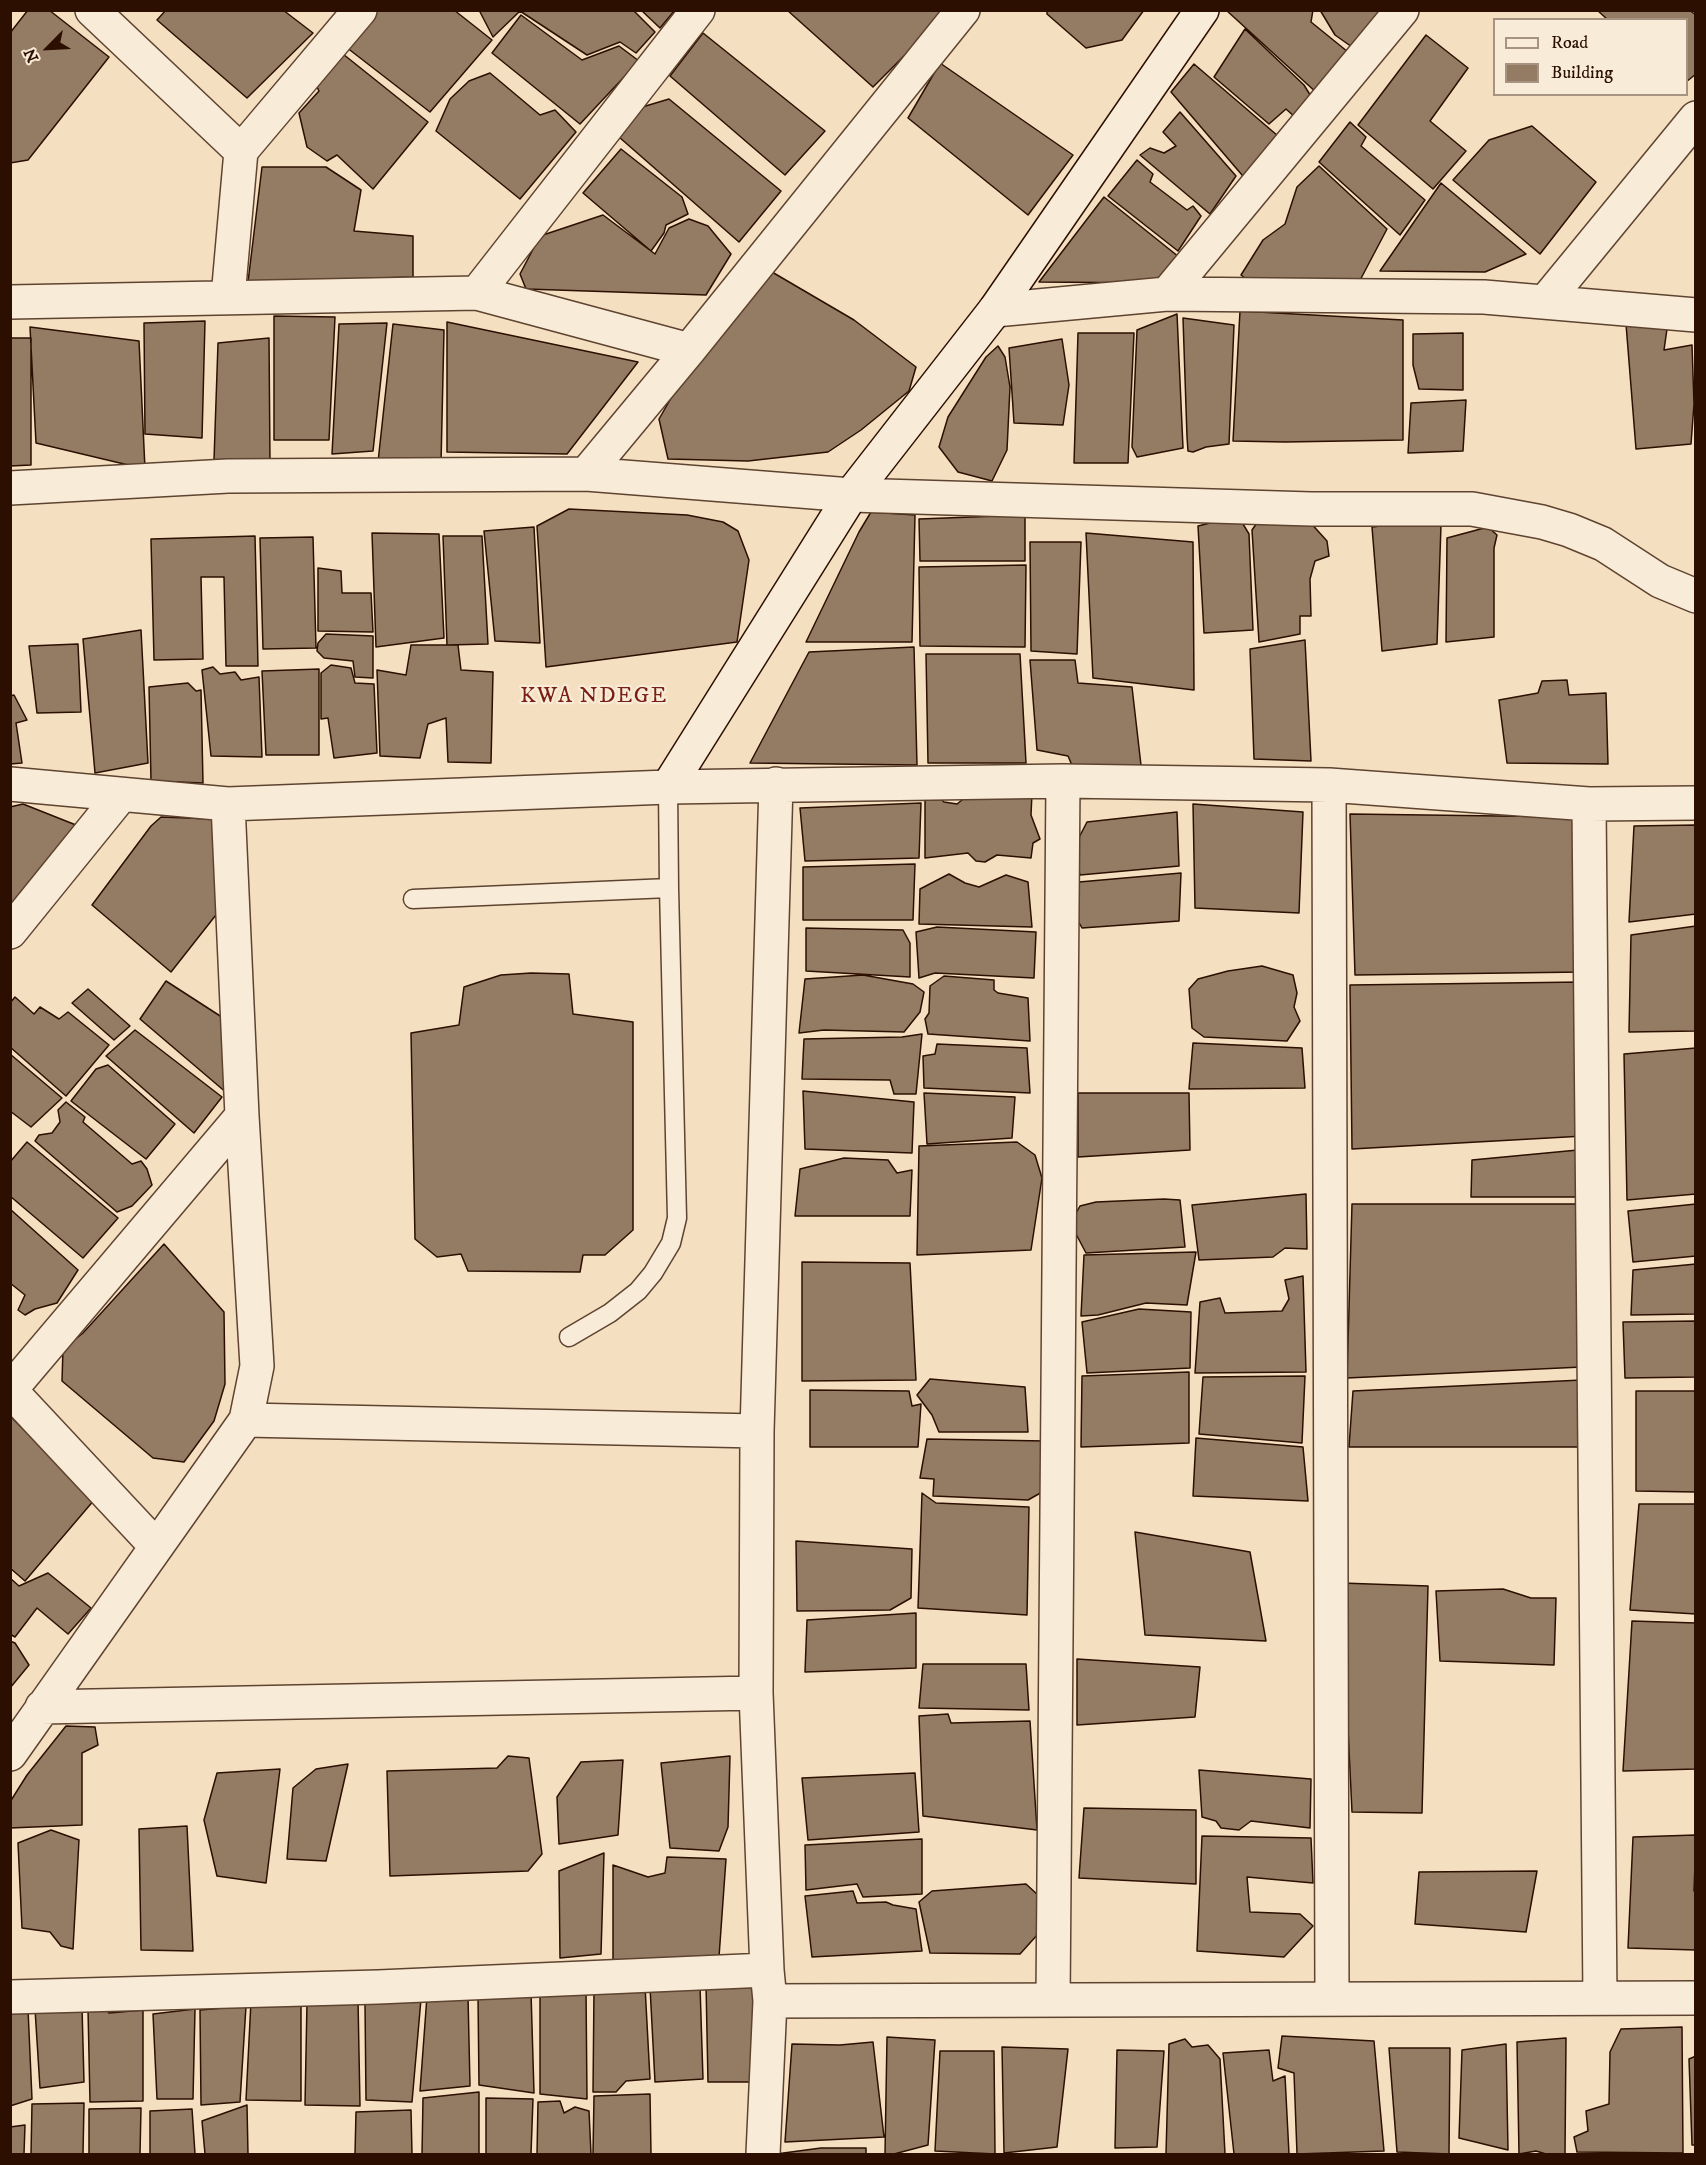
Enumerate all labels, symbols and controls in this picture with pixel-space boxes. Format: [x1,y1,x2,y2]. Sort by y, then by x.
north arrow [18,18,78,78]
legend [1493,18,1688,96]
text: Road [1551,32,1588,54]
text: N [20,45,43,65]
text: Building [1551,62,1613,84]
district label: KWA NDEGE [520,684,668,710]

